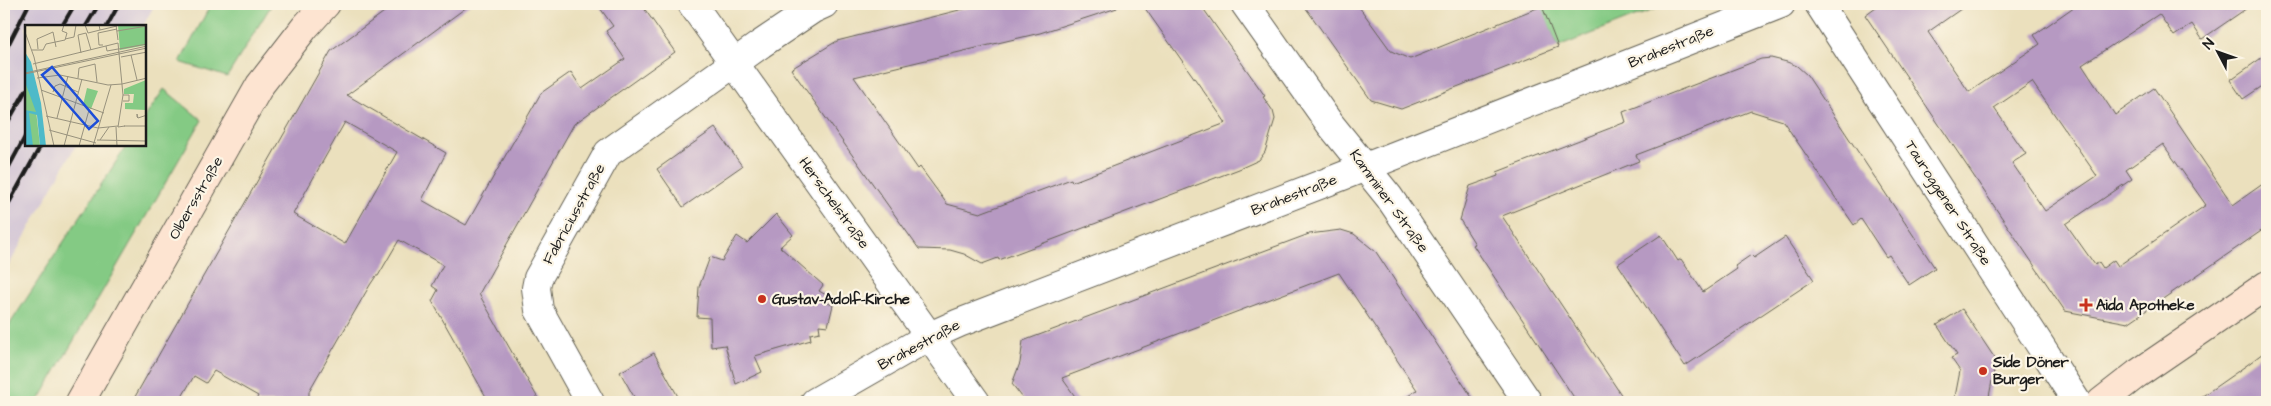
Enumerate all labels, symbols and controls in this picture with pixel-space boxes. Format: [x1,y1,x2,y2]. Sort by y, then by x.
street label: Brahestraße [1625,20,1717,74]
inset map [25,25,146,146]
north arrow [2194,28,2244,78]
text: N [2199,34,2220,54]
street label: Tauroggener Straße [1899,136,1996,270]
street label: Kamminer Straße [1344,145,1434,257]
street label: Olbersstraße [164,152,228,244]
street label: Herschelstraße [794,153,874,253]
street label: Fabriciusstraße [538,160,610,268]
street label: Brahestraße [1248,169,1340,221]
place label: Gustav-Adolf-Kirche [772,289,910,310]
marker: Gustav-Adolf-Kirche [756,293,768,305]
place label: Aida Apotheke [2096,295,2195,316]
marker: Aida Apotheke [2080,299,2092,311]
street label: Brahestraße [874,315,964,375]
place label: Side Döner Burger [1992,352,2070,392]
marker: Side Döner Burger [1977,365,1989,377]

